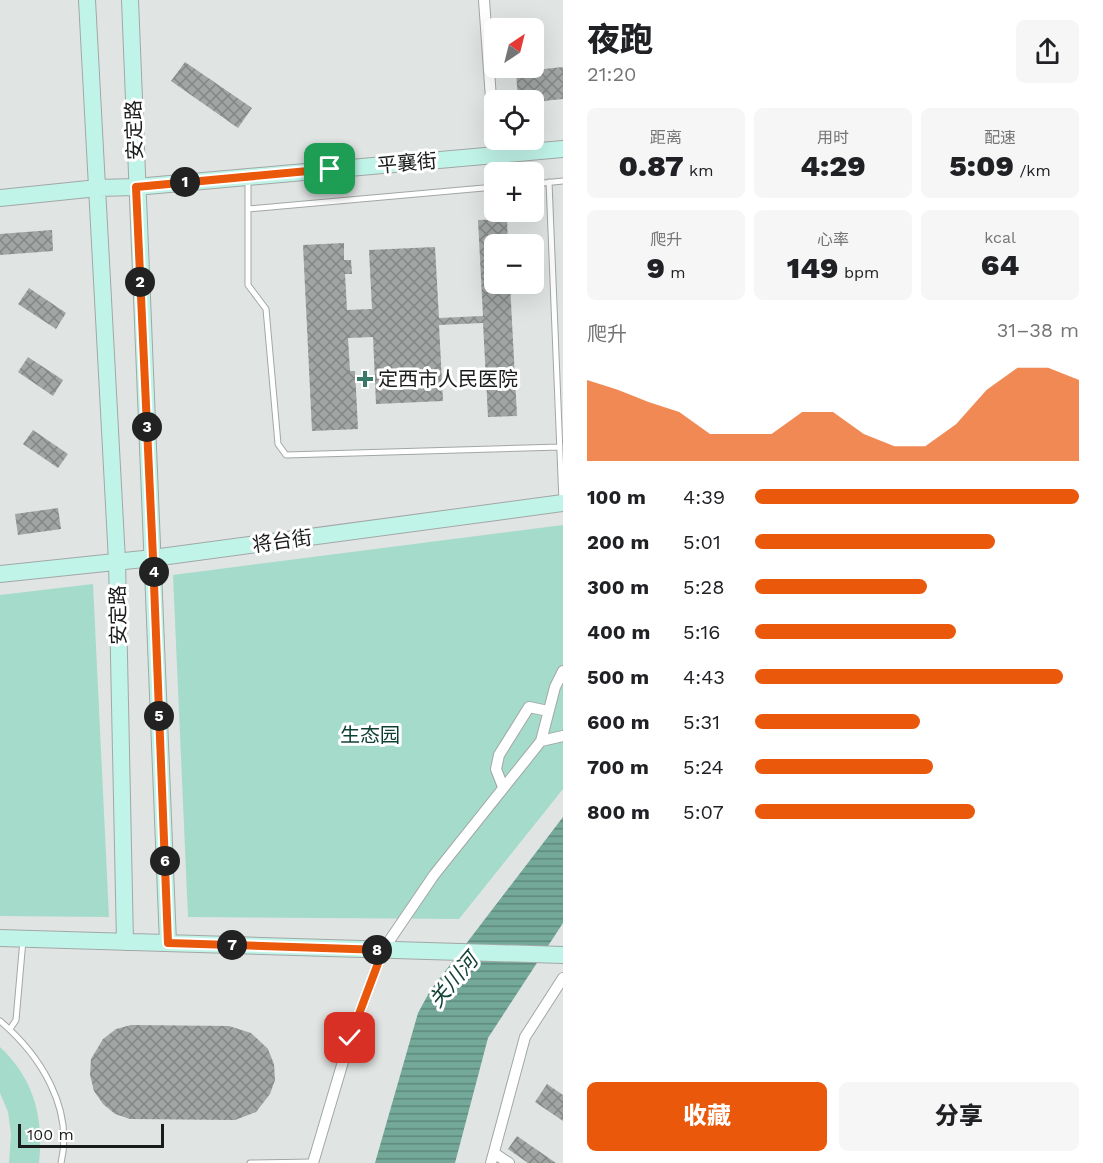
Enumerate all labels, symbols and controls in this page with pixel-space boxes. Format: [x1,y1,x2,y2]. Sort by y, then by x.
north arrow [484,18,544,78]
map controls [484,18,544,294]
text: 夜跑 [587,20,653,59]
button: share [1016,20,1079,83]
text: 21:20 [587,62,636,86]
button: locate [484,90,544,150]
street label: 安定路 [121,100,147,160]
text: 距离 [650,128,682,147]
text: 用时 [817,128,849,147]
text: 配速 [984,128,1016,147]
pin [304,143,355,194]
street label: 平襄街 [376,148,438,178]
text: 0.87 [619,148,684,183]
text: 4:29 [800,148,866,183]
text: 5:09 [949,148,1014,183]
icon: arrive [313,152,346,185]
text: km [684,161,713,180]
text: /km [1014,161,1051,180]
button: + [484,162,544,222]
pin: 1 [170,167,200,197]
text: 1 [182,172,188,191]
text: kcal [984,228,1016,247]
text: 爬升 [650,230,682,249]
text: 心率 [817,230,849,249]
button: − [484,234,544,294]
text: 64 [981,247,1019,282]
text: 9 [646,250,665,285]
text: 149 [787,250,838,285]
text: m [665,263,686,282]
text: bpm [838,263,879,282]
pin: 2 [125,267,155,297]
text: 2 [135,272,145,291]
text: 31–38 m [997,318,1079,342]
text: 爬升 [587,322,627,346]
place label: 定西市人民医院 [378,367,518,391]
marker: 定西市人民医院 [356,370,374,388]
pin: 3 [132,412,162,442]
text: 3 [142,417,152,436]
text: 100 m [587,485,646,509]
text: 4:39 [683,485,725,509]
street label: 将台街 [251,525,313,557]
text: 200 m [587,530,649,554]
text: 5:01 [683,530,721,554]
pin: 4 [139,557,169,587]
text: 4 [149,562,159,581]
text: 300 m [587,575,649,599]
text: 5:28 [683,575,725,599]
street label: 安定路 [105,585,131,645]
text: 400 m [587,620,650,644]
text: 5:16 [683,620,721,644]
text: 500 m [587,665,649,689]
text: 4:43 [683,665,725,689]
pin: 5 [144,701,174,731]
text: 5 [154,706,164,725]
text: 600 m [587,710,650,734]
text: 5:31 [683,710,720,734]
park label: 生态园 [340,723,400,747]
text: 700 m [587,755,649,779]
text: 5:24 [683,755,724,779]
text: 800 m [587,800,650,824]
text: 5:07 [683,800,724,824]
pin: 6 [150,846,180,876]
text: 6 [160,851,170,870]
pin: 7 [217,930,247,960]
text: 7 [227,935,237,954]
pin: 8 [362,935,392,965]
text: 8 [372,940,382,959]
water label: 关川河 [423,945,485,1012]
pin [324,1012,375,1063]
icon: check [333,1021,366,1054]
button: 收藏 [587,1082,827,1151]
button: 分享 [839,1082,1079,1151]
scale bar [18,1121,164,1148]
text: 100 m [27,1125,74,1144]

